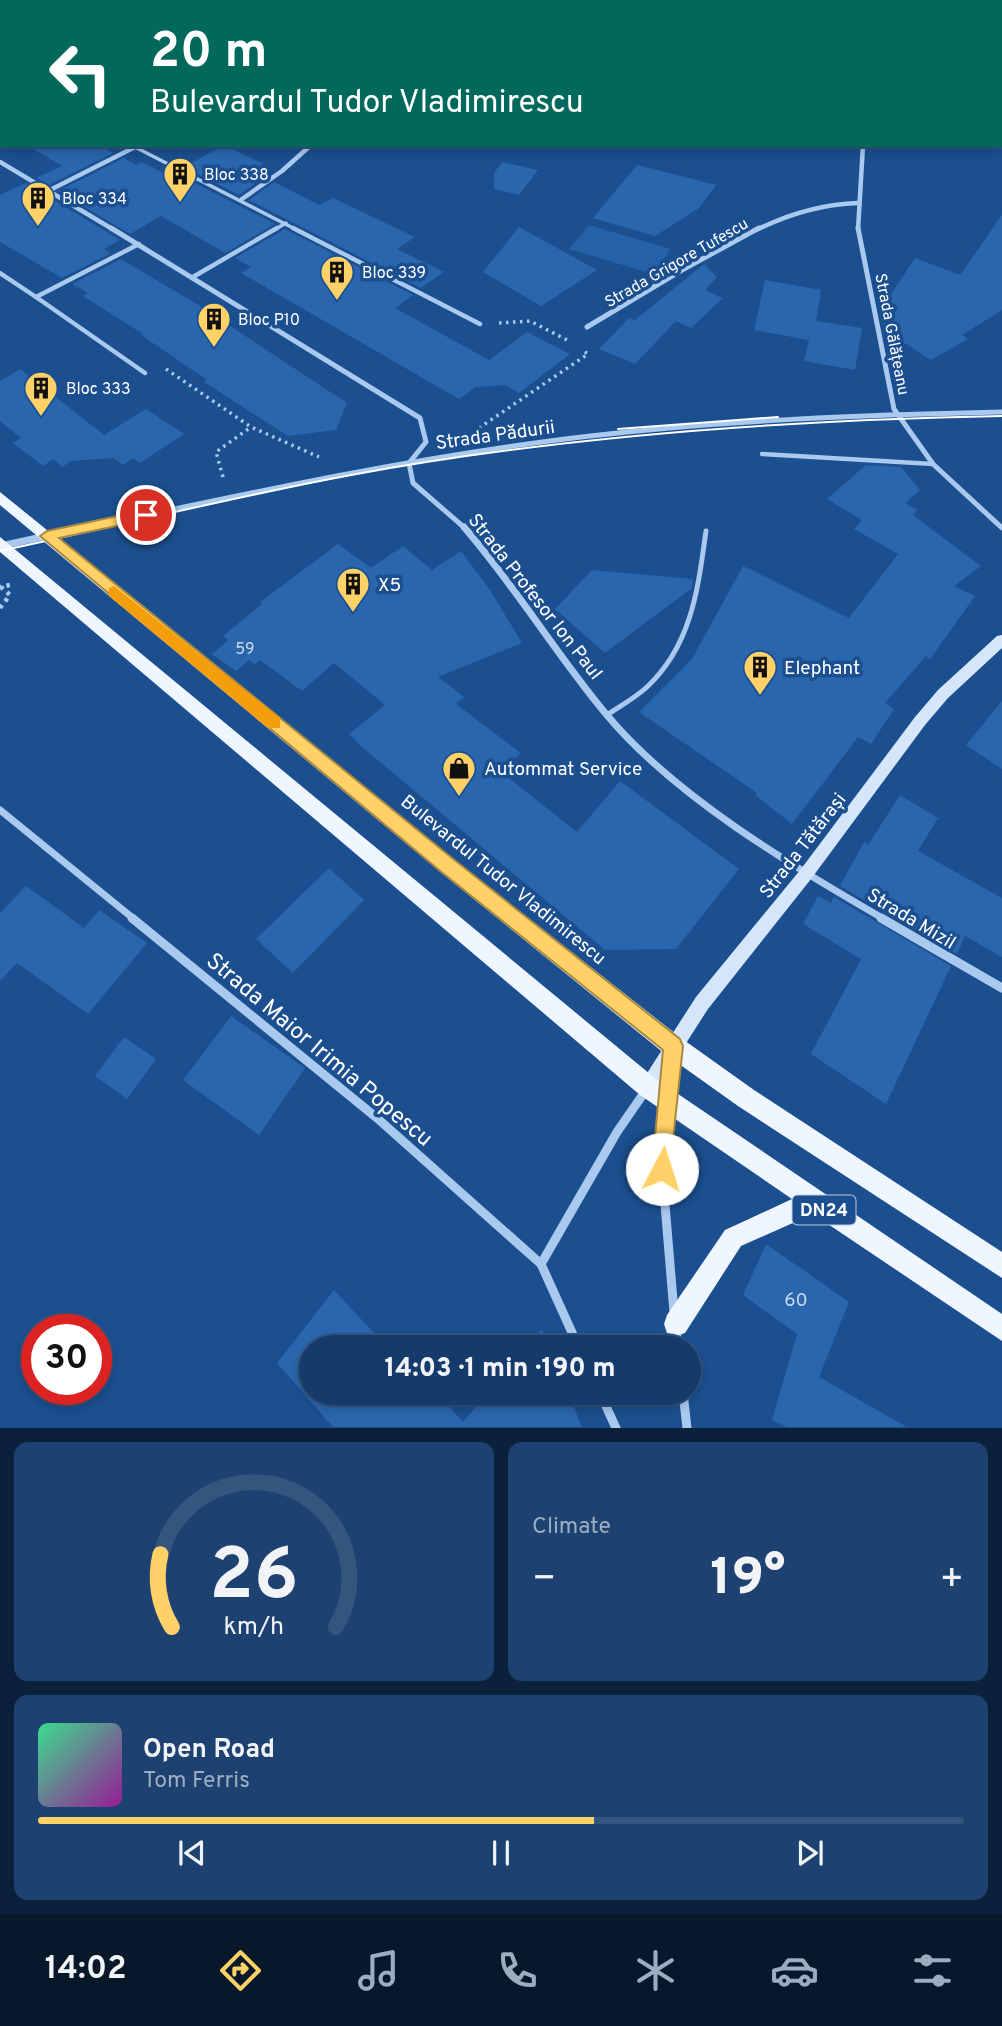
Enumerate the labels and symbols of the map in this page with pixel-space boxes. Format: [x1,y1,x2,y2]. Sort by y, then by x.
building icon: Bloc 338 [161,155,199,204]
place label: Bloc 338 [204,166,269,186]
building icon: Bloc 334 [19,179,57,228]
place label: Bloc 334 [62,190,127,210]
street label: Strada Grigore Tufescu [602,214,752,313]
building icon: Bloc 339 [318,253,356,302]
place label: Bloc 339 [362,264,426,284]
street label: Strada Gălățeanu [869,272,913,397]
building icon: Bloc P10 [195,300,233,349]
place label: Bloc P10 [238,311,300,331]
building icon: Bloc 333 [22,369,60,418]
place label: Bloc 333 [66,380,131,400]
street label: Strada Pădurii [434,416,556,456]
pin [116,485,176,545]
street label: Strada Profesor Ion Paul [462,509,607,685]
building icon: X5 [334,565,372,614]
place label: X5 [378,574,401,598]
house number: 59 [235,640,255,660]
building icon: Elephant [741,648,779,697]
place label: Elephant [784,657,860,681]
shop icon: Autommat Service [440,749,478,798]
place label: Autommat Service [484,758,642,782]
street label: Strada Tătărași [755,789,852,904]
street label: Bulevardul Tudor Vladimirescu [395,790,610,971]
street label: Strada Mizil [862,884,960,956]
street label: Strada Maior Irimia Popescu [199,948,438,1154]
position arrow [625,1132,699,1206]
road number: DN24 [792,1196,856,1224]
house number: 60 [784,1289,808,1313]
speed limit sign: 30 [21,1314,112,1405]

